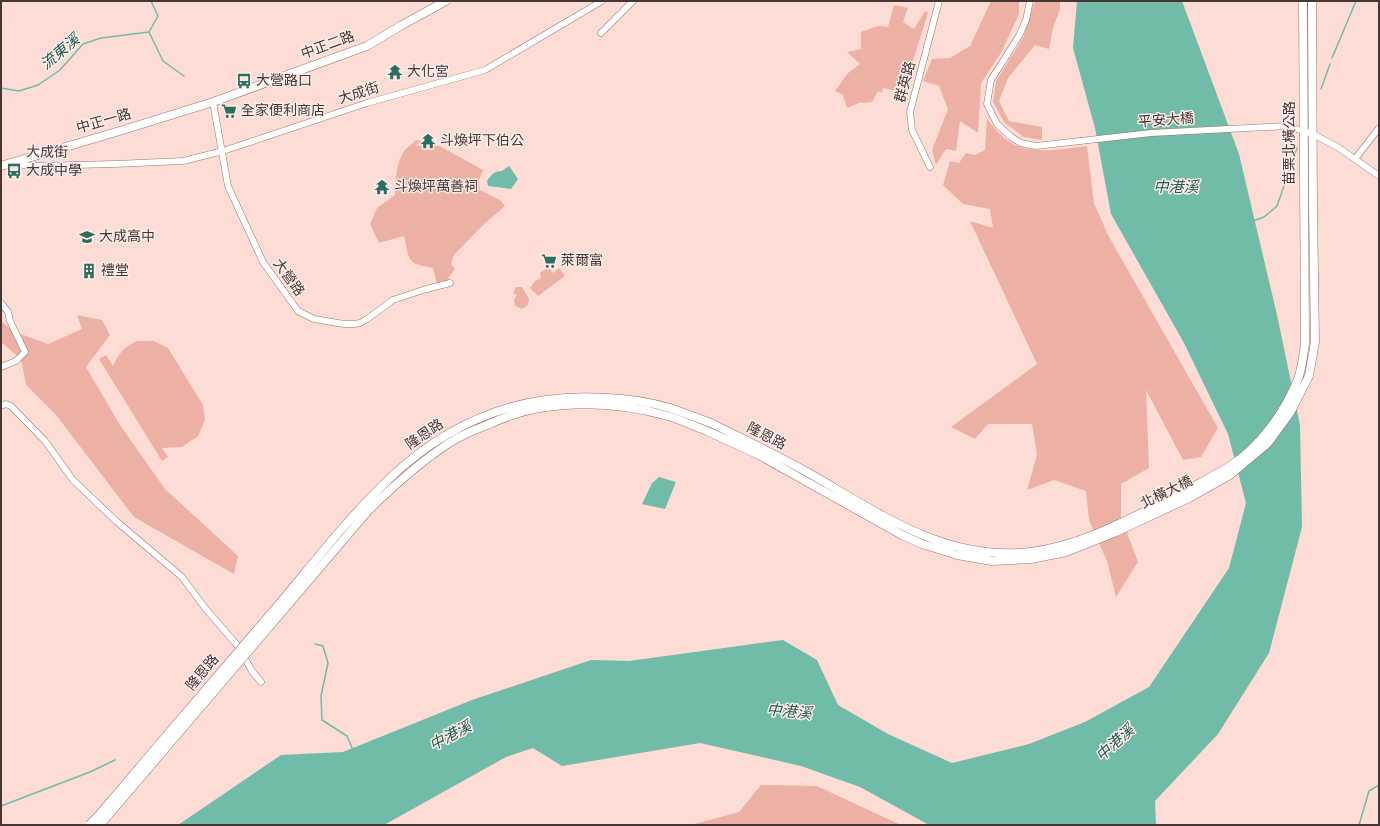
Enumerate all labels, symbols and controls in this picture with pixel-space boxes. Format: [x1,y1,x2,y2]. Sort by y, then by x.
street label: 中正二路 [299,28,357,64]
water label: 流東溪 [38,30,86,75]
street label: 群英路 [892,60,920,104]
temple icon: 大化宮 [386,63,404,81]
place label: 大化宮 [407,63,449,81]
bus stop icon: 大營路口 [235,72,253,90]
place label: 大營路口 [256,73,312,90]
street label: 大成街 [336,80,382,108]
street label: 苗栗北橫公路 [1281,101,1299,185]
supermarket icon: 全家便利商店 [220,102,238,120]
place label: 全家便利商店 [241,102,325,120]
street label: 中正一路 [75,106,133,138]
street label: 平安大橋 [1137,111,1195,131]
temple icon: 斗煥坪下伯公 [419,132,437,150]
place label: 斗煥坪下伯公 [440,132,524,150]
street label: 大成街 [26,144,68,162]
bus stop icon: 大成中學 [5,162,23,180]
place label: 大成中學 [26,163,82,180]
temple icon: 斗煥坪萬善祠 [373,178,391,196]
place label: 斗煥坪萬善祠 [394,178,478,196]
water label: 中港溪 [1153,179,1200,198]
school or university icon: 大成高中 [78,228,96,246]
place label: 大成高中 [99,229,155,246]
supermarket icon: 萊爾富 [540,252,558,270]
place label: 萊爾富 [561,253,603,270]
street label: 大營路 [269,256,307,300]
building icon: 禮堂 [80,262,98,280]
place label: 禮堂 [101,263,129,280]
street label: 隆恩路 [403,416,447,454]
street label: 隆恩路 [743,420,789,454]
street label: 北橫大橋 [1138,472,1196,513]
street label: 隆恩路 [183,651,223,695]
water label: 中港溪 [766,702,814,725]
water label: 中港溪 [427,717,477,756]
water label: 中港溪 [1093,721,1141,766]

